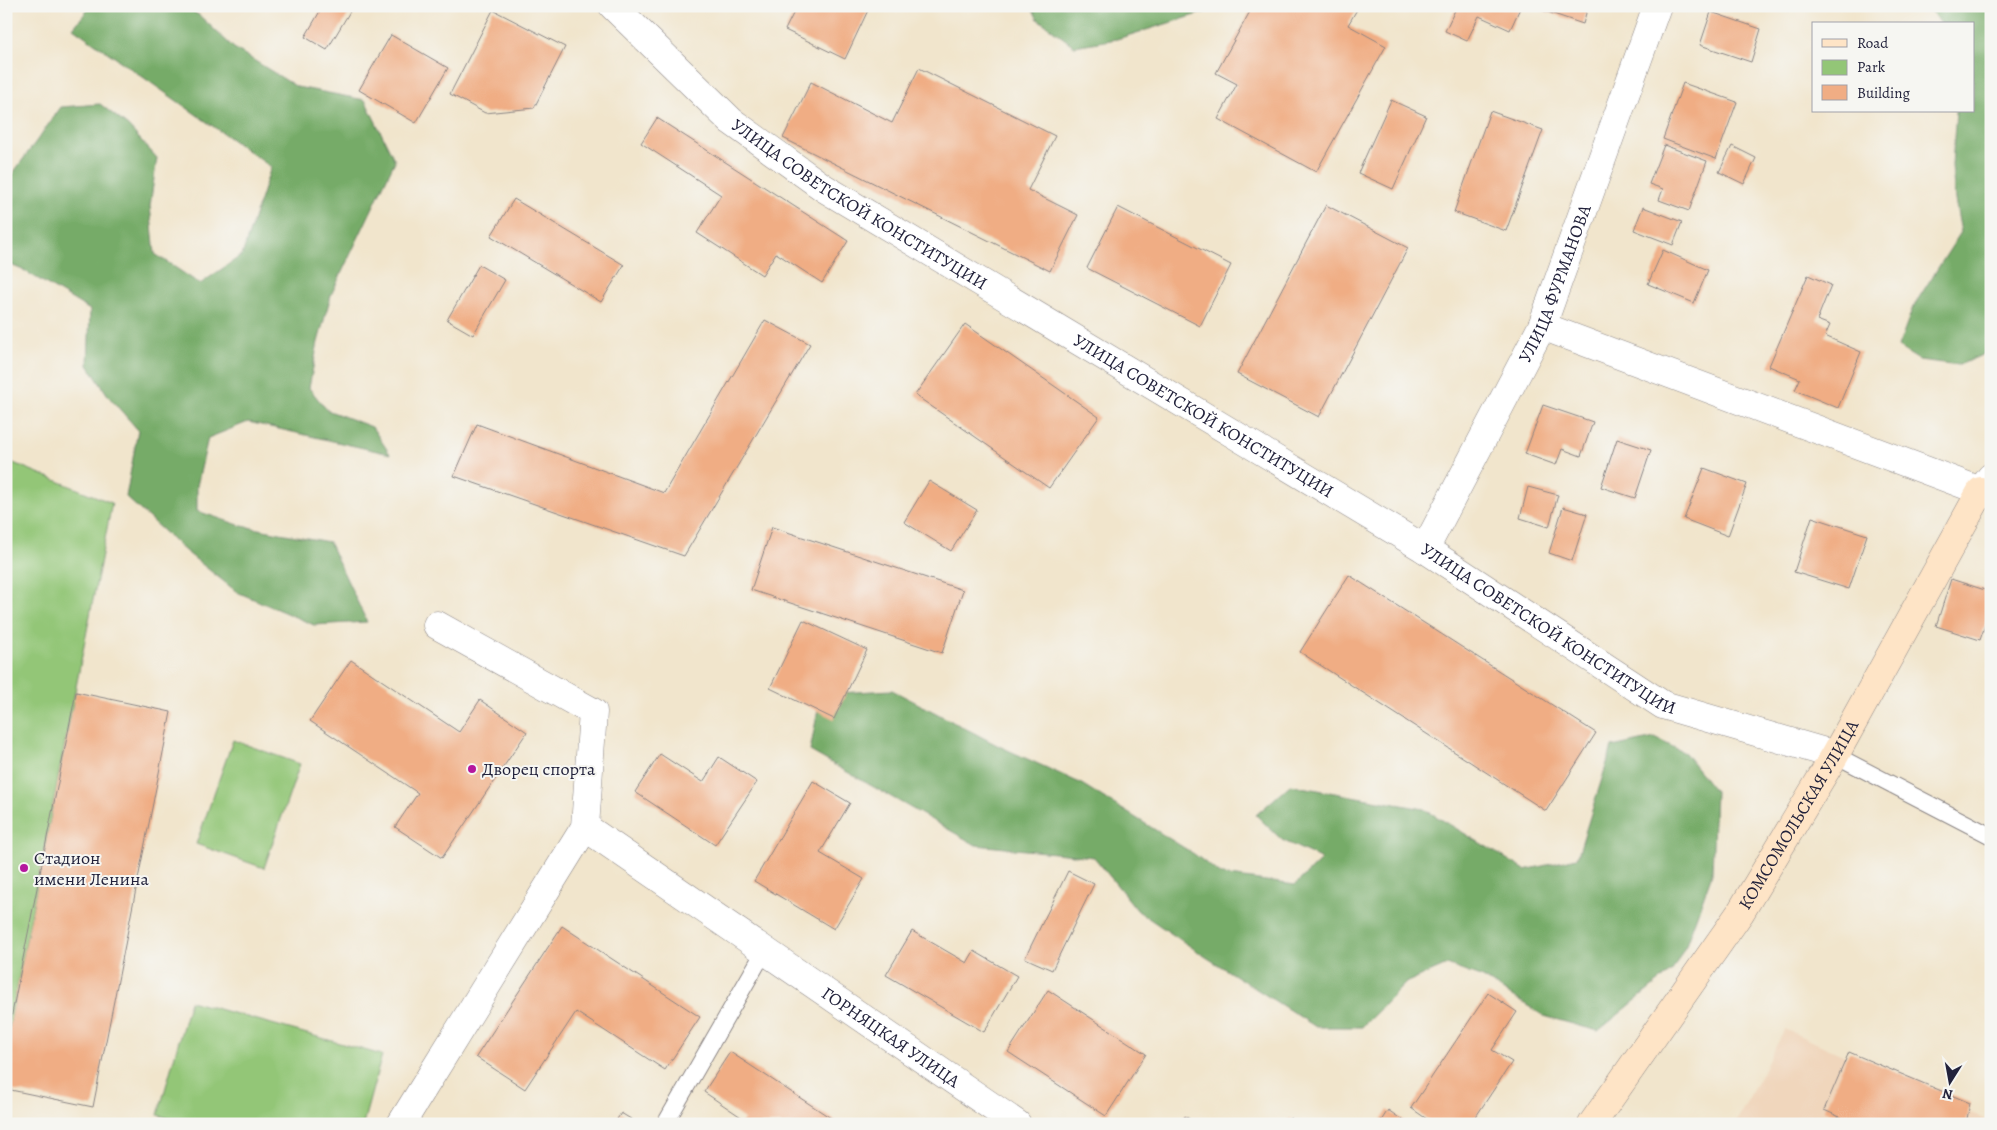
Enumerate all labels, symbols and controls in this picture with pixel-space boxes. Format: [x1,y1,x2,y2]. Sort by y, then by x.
legend [1812,22,1974,112]
text: Road [1857,33,1889,53]
text: Park [1857,57,1886,77]
text: Building [1857,83,1910,103]
street label: УЛИЦА СОВЕТСКОЙ КОНСТИТУЦИИ [727,113,992,295]
street label: УЛИЦА ФУРМАНОВА [1513,201,1597,367]
street label: УЛИЦА СОВЕТСКОЙ КОНСТИТУЦИИ [1069,328,1338,503]
street label: УЛИЦА СОВЕТСКОЙ КОНСТИТУЦИИ [1416,538,1679,720]
street label: КОМСОМОЛЬСКАЯ УЛИЦА [1733,715,1864,914]
place label: Дворец спорта [482,757,596,781]
marker: Дворец спорта [466,763,478,775]
place label: Стадион имени Ленина [34,846,149,891]
marker: Стадион имени Ленина [18,862,30,874]
street label: ГОРНЯЦКАЯ УЛИЦА [817,981,965,1093]
north arrow [1924,1058,1974,1108]
text: N [1941,1084,1954,1105]

